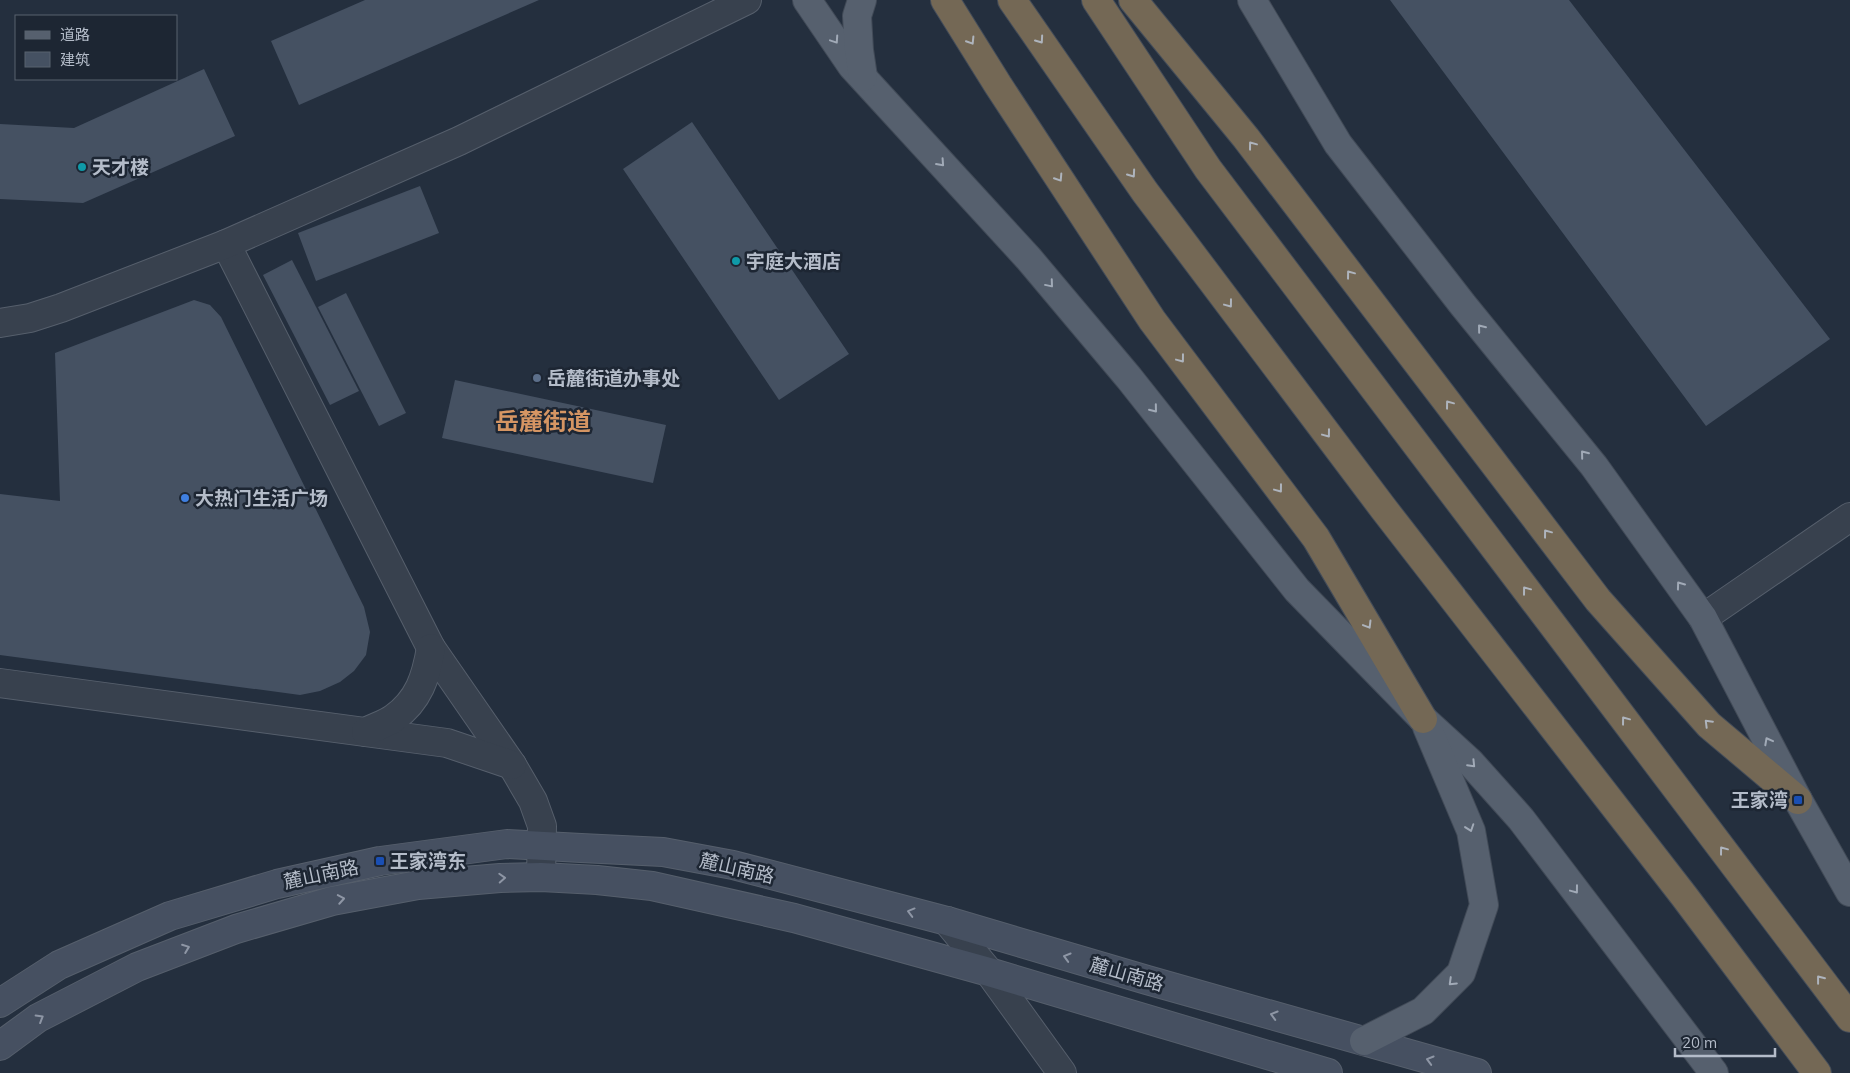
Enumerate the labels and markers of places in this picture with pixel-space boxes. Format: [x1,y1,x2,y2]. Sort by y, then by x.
place label: 天才楼 [92,155,149,179]
marker: 天才楼 [76,161,88,173]
place label: 宇庭大酒店 [746,249,841,273]
marker: 宇庭大酒店 [730,255,742,267]
place label: 岳麓街道办事处 [547,366,680,390]
marker: 岳麓街道办事处 [531,372,543,384]
place label: 大热门生活广场 [195,486,328,510]
marker: 大热门生活广场 [179,492,191,504]
place label: 王家湾 [1731,788,1788,812]
marker: 王家湾 [1792,794,1804,806]
place label: 王家湾东 [390,849,466,873]
marker: 王家湾东 [374,855,386,867]

